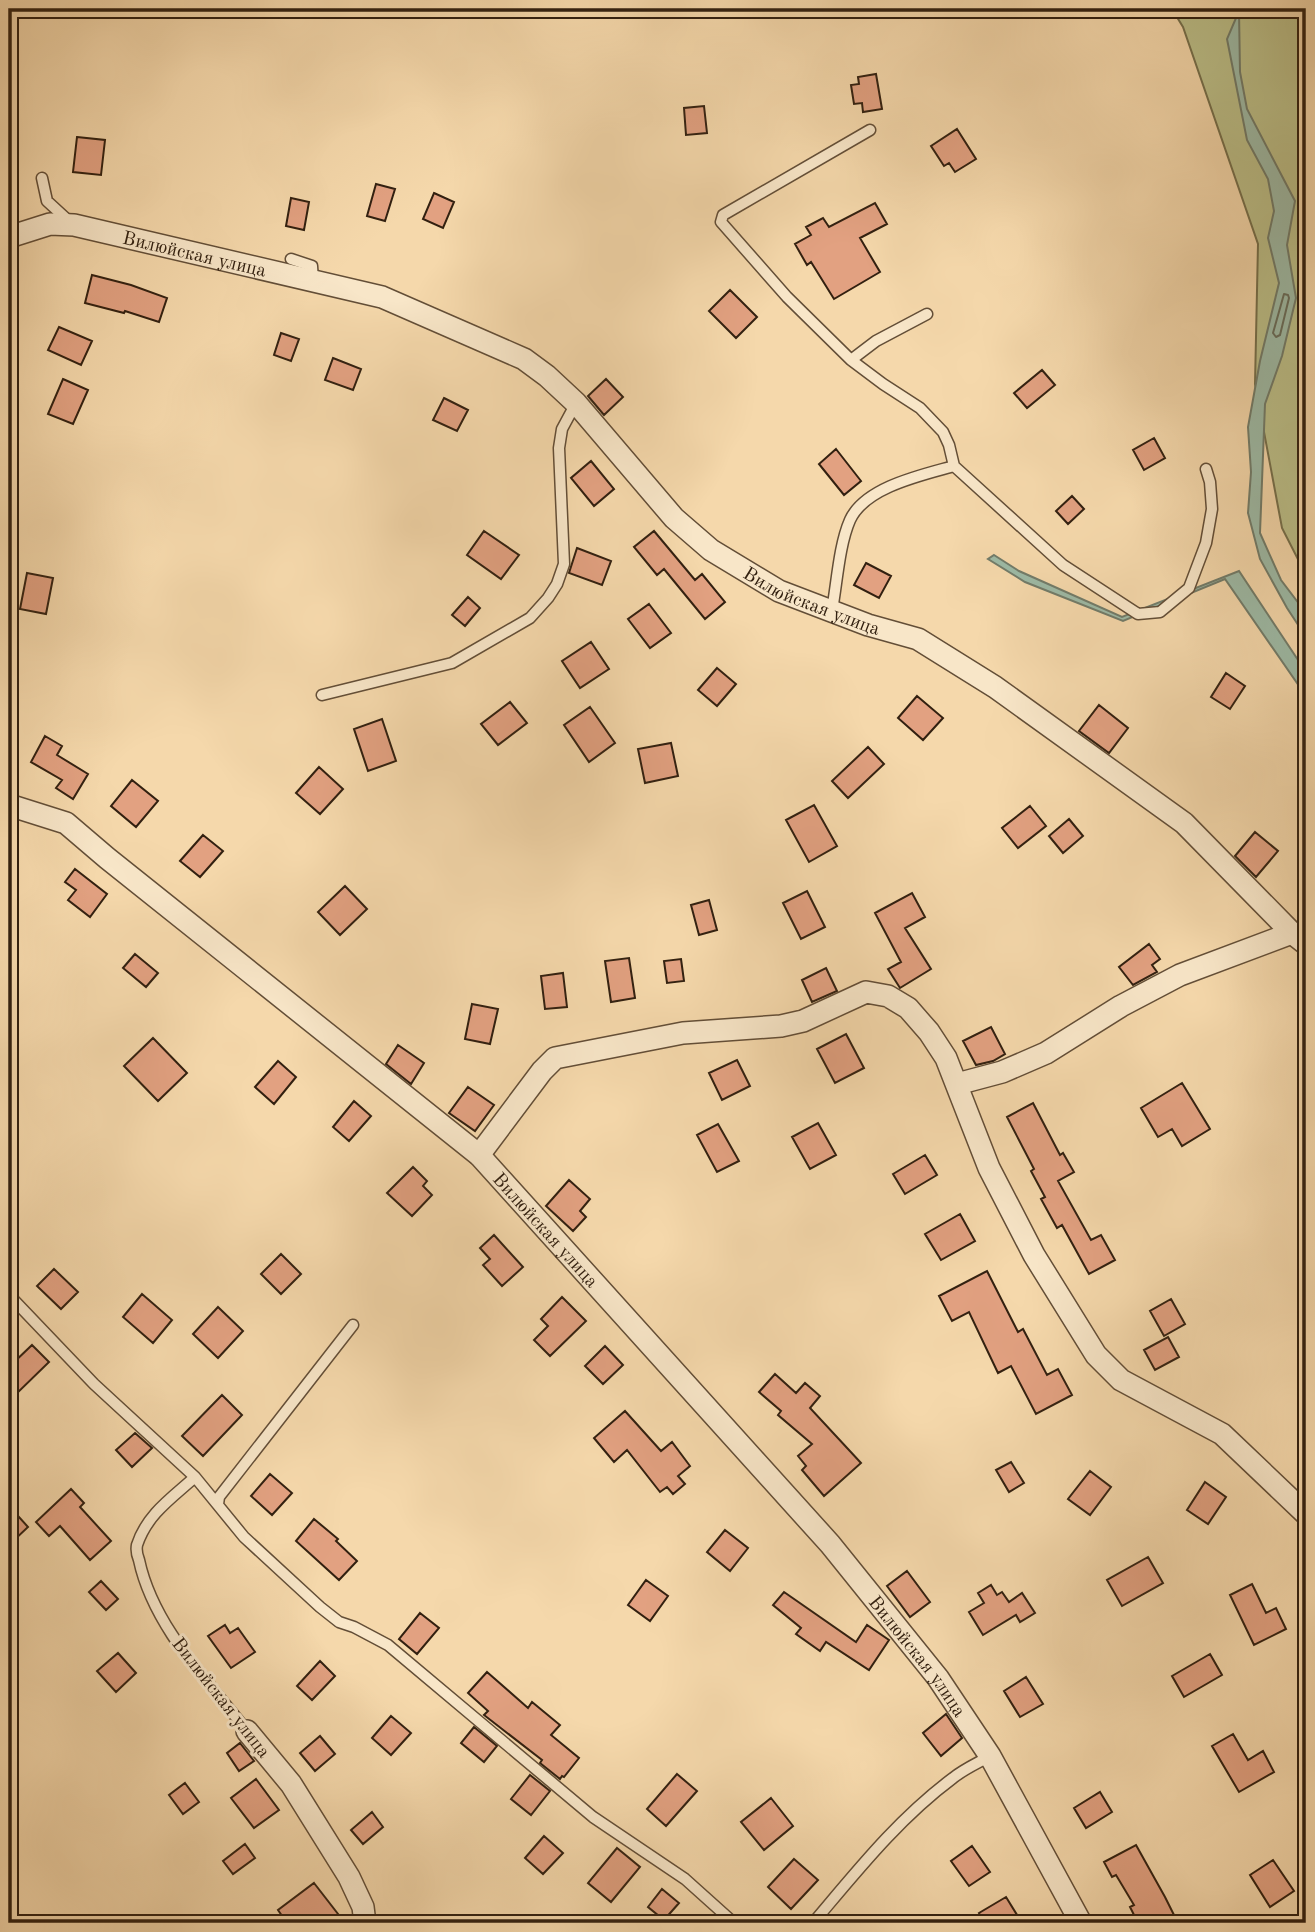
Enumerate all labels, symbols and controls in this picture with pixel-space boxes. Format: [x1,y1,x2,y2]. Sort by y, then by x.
street label: Вилюйская улица [120,230,268,282]
street label: Вилюйская улица [739,565,882,640]
street label: Вилюйская улица [488,1170,601,1292]
street label: Вилюйская улица [864,1593,968,1722]
street label: Вилюйская улица [167,1635,273,1763]

